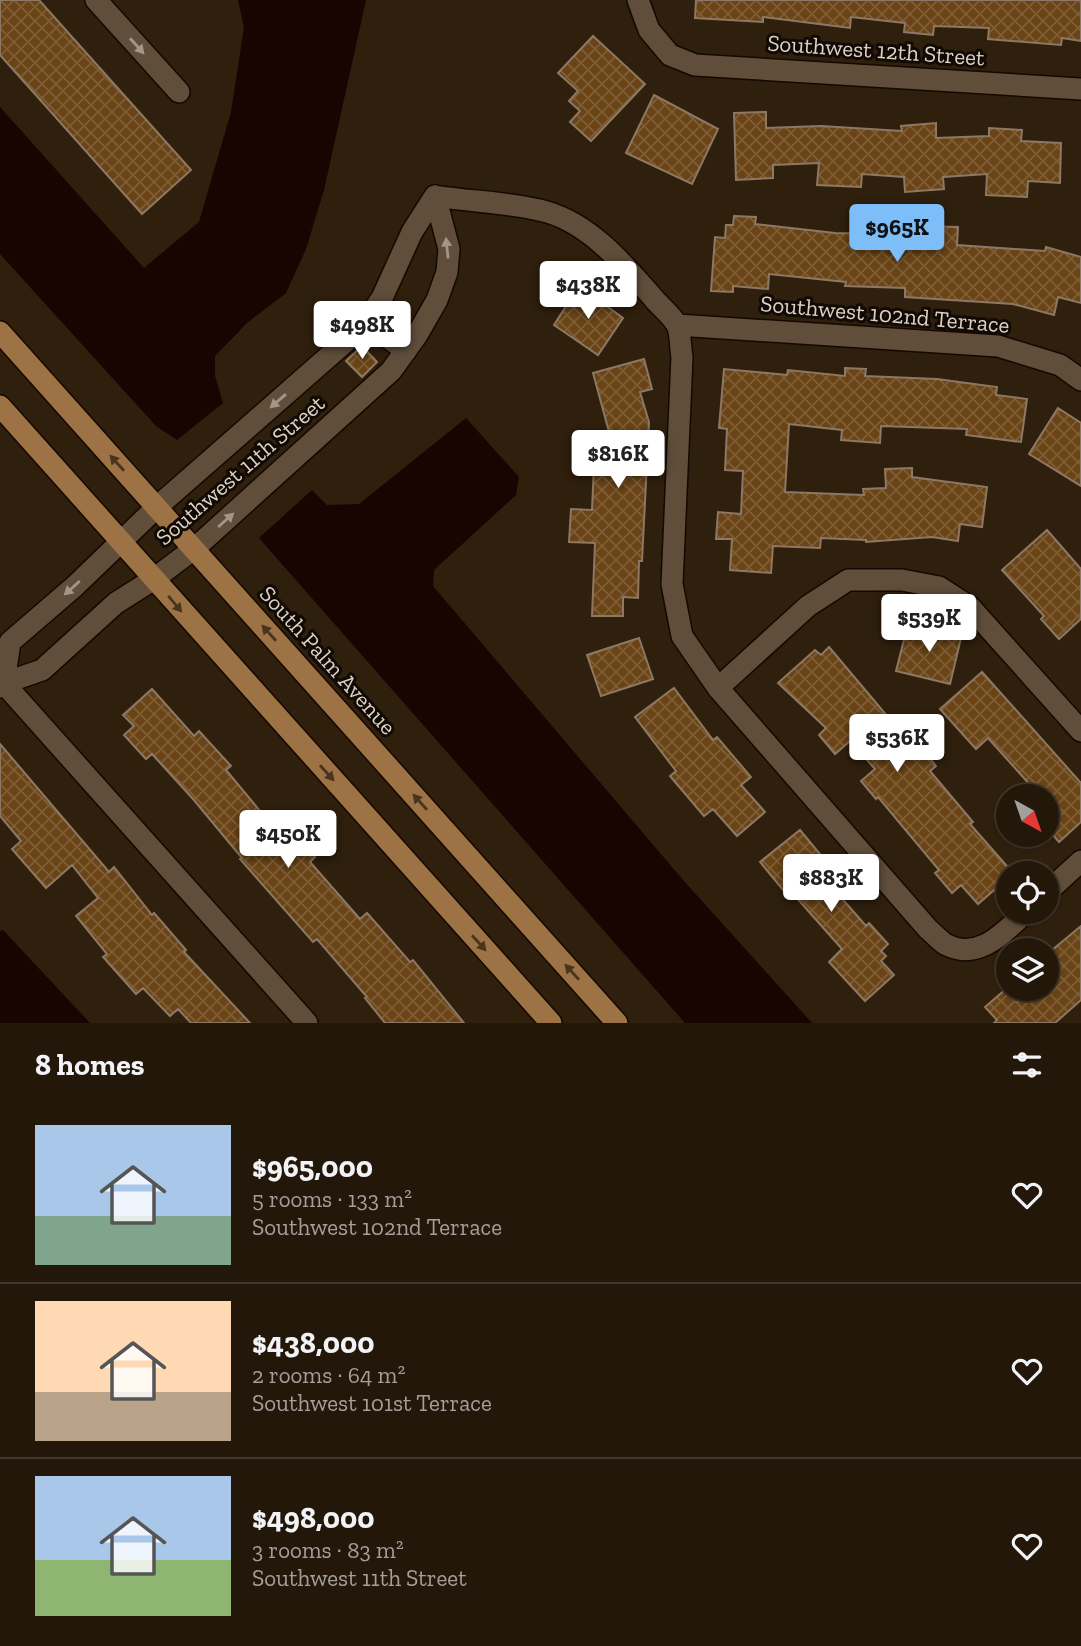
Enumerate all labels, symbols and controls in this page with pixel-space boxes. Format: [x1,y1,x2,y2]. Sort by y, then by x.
street label: Southwest 12th Street [766,28,986,72]
one-way arrow [129,37,145,54]
pin: $965K [848,204,946,264]
text: $965K [865,213,929,241]
one-way arrow [441,237,452,259]
pin: $438K [539,262,637,321]
text: $438K [556,270,620,298]
street label: Southwest 102nd Terrace [759,289,1011,339]
pin: $498K [313,302,411,361]
text: $498K [330,310,394,338]
street label: Southwest 11th Street [150,389,331,551]
one-way arrow [269,393,287,409]
pin: $816K [569,430,667,490]
text: $816K [588,439,648,467]
one-way arrow [109,454,125,472]
one-way arrow [217,512,235,528]
one-way arrow [64,580,81,596]
street label: South Palm Avenue [254,580,402,740]
pin: $539K [880,594,978,654]
one-way arrow [167,595,182,612]
text: $539K [897,603,961,631]
one-way arrow [261,625,277,642]
pin: $536K [848,714,946,774]
text: $536K [865,723,929,751]
one-way arrow [319,765,334,782]
north arrow [996,784,1059,847]
map controls [996,784,1059,1001]
one-way arrow [413,794,428,811]
pin: $450K [239,810,337,870]
text: $450K [255,819,321,847]
pin: $883K [782,855,880,914]
button: locate [996,861,1059,924]
text: $883K [799,863,863,891]
one-way arrow [471,934,487,952]
button: layers [996,938,1059,1001]
one-way arrow [564,963,580,981]
icon: filters [1008,1046,1046,1084]
text: 8 homes [35,1047,144,1083]
text: $965,000 [252,1149,373,1185]
icon: home [91,1153,175,1237]
icon: heart [1008,1176,1046,1214]
text: 5 rooms · 133 m² [252,1185,412,1213]
text: Southwest 102nd Terrace [252,1213,502,1241]
text: $438,000 [252,1325,375,1361]
icon: home [91,1329,175,1413]
icon: heart [1008,1352,1046,1390]
text: 2 rooms · 64 m² [252,1361,405,1389]
text: Southwest 101st Terrace [252,1389,492,1417]
text: $498,000 [252,1500,375,1536]
icon: home [91,1504,175,1588]
icon: heart [1008,1527,1046,1565]
text: 3 rooms · 83 m² [252,1536,404,1564]
text: Southwest 11th Street [252,1564,467,1592]

